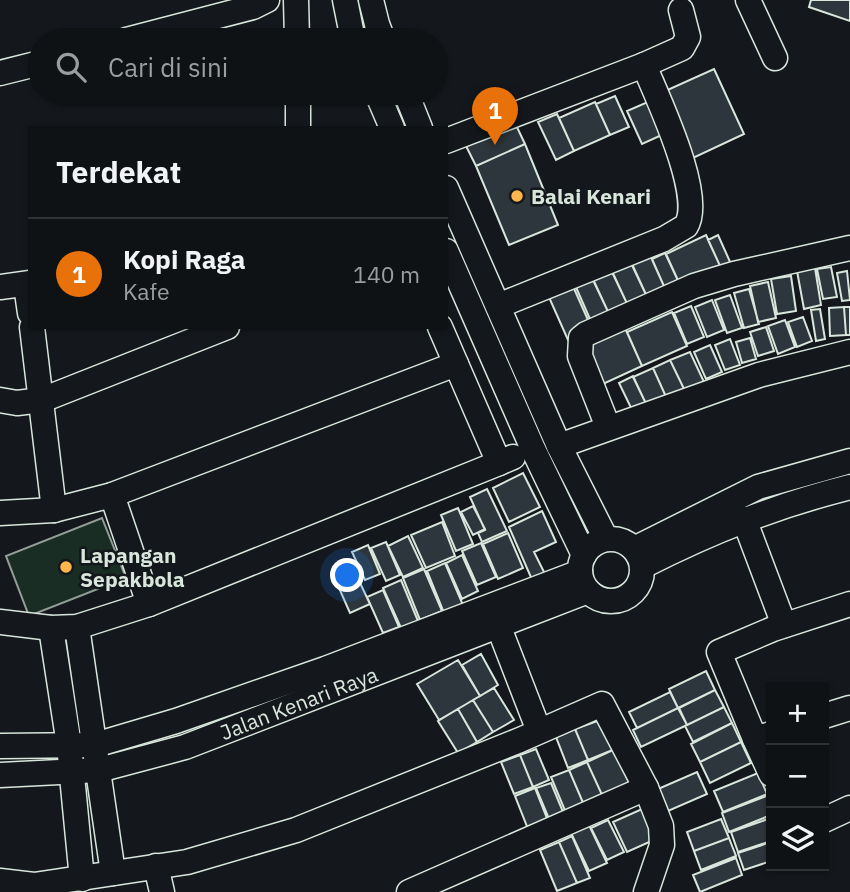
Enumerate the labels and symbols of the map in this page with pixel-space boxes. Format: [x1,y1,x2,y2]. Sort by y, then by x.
pin: 1 [472,87,518,145]
place label: Balai Kenari [531,182,651,210]
marker: Balai Kenari [509,188,525,204]
place label: Lapangan Sepakbola [80,541,185,593]
your location [330,558,364,592]
marker: Lapangan Sepakbola [58,559,74,575]
street label: Jalan Kenari Raya [216,660,382,746]

